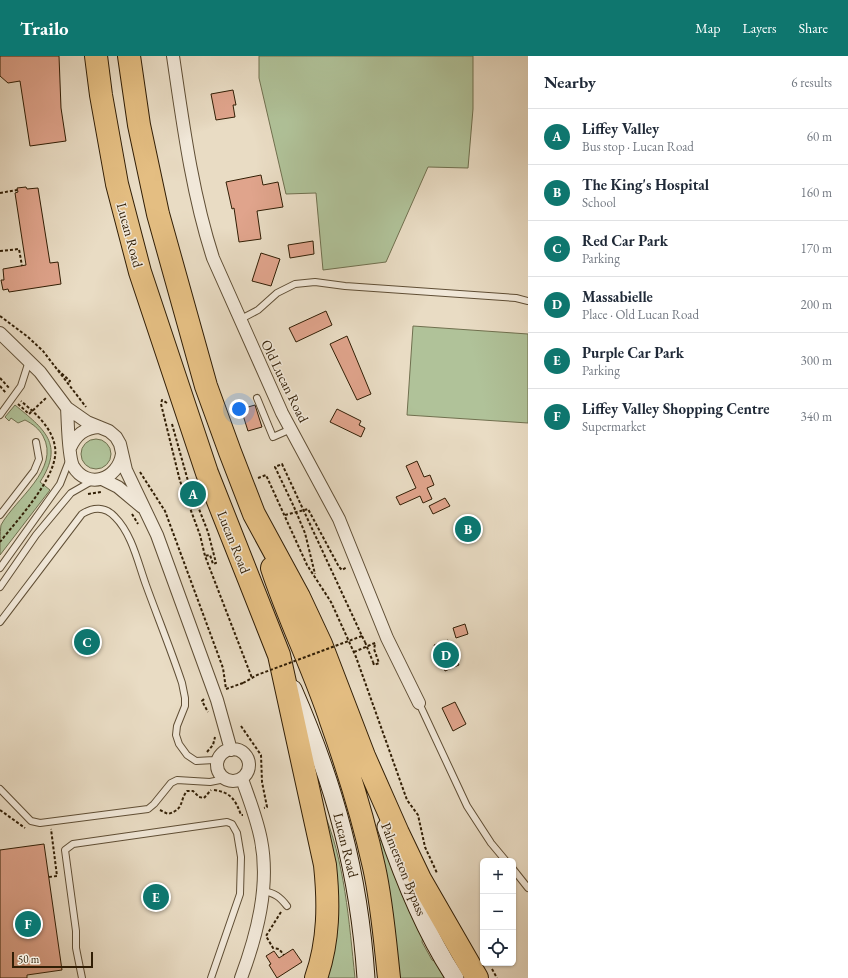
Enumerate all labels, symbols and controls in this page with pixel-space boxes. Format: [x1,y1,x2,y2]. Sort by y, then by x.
text: Trailo [20,16,69,41]
text: Map [695,19,720,37]
text: Layers [742,19,777,37]
text: Share [799,19,828,37]
text: Nearby [544,71,596,93]
text: 6 results [791,74,832,91]
text: Liffey Valley [582,119,659,138]
text: A [552,128,562,145]
text: 60 m [807,128,832,145]
text: Bus stop · Lucan Road [582,138,694,155]
text: The King's Hospital [582,175,709,194]
text: B [553,184,561,201]
text: 160 m [801,184,832,201]
text: School [582,194,616,211]
street label: Lucan Road [113,201,147,270]
text: Red Car Park [582,231,668,250]
text: C [552,240,562,257]
text: 170 m [801,240,832,257]
text: Parking [582,250,620,267]
text: Massabielle [582,287,653,306]
text: D [552,296,562,313]
text: 200 m [801,296,832,313]
text: Place · Old Lucan Road [582,306,699,323]
street label: Old Lucan Road [257,337,313,426]
text: Purple Car Park [582,343,684,362]
text: E [553,352,561,369]
text: 300 m [801,352,832,369]
text: Parking [582,362,620,379]
your location [229,399,249,419]
text: Liffey Valley Shopping Centre [582,399,770,418]
text: F [553,408,561,425]
text: 340 m [801,408,832,425]
text: Supermarket [582,418,646,435]
pin: A [180,479,206,509]
street label: Lucan Road [213,508,255,577]
pin: B [455,514,481,544]
pin: C [74,627,100,657]
pin: D [433,640,459,670]
street label: Lucan Road [329,811,363,880]
street label: Palmerston Bypass [377,820,431,919]
map controls [480,858,516,966]
button: + [480,858,516,894]
pin: E [143,882,169,912]
button: − [480,894,516,930]
pin: F [15,909,41,939]
button: locate [480,930,516,966]
scale bar [12,950,93,969]
text: 50 m [18,952,39,966]

